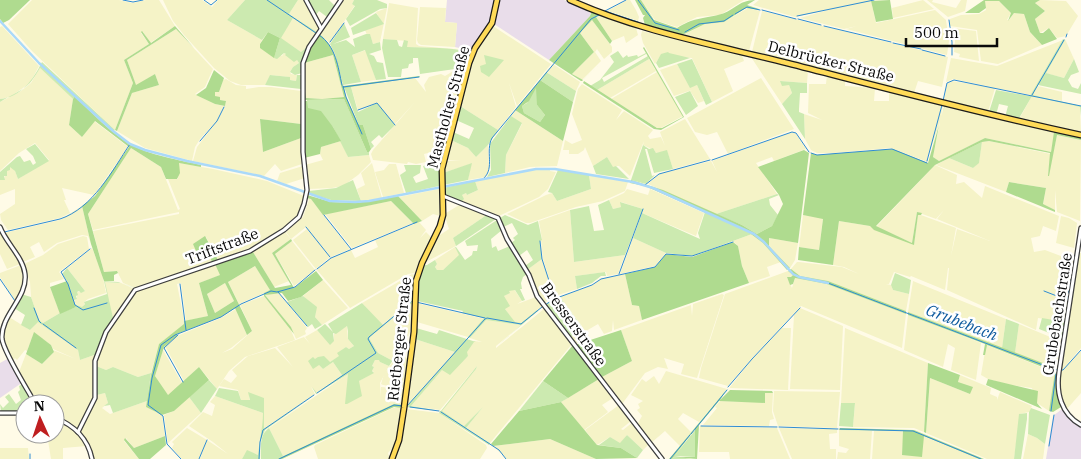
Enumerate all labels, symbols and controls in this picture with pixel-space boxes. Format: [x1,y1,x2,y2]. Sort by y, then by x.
scale bar [906,15,997,47]
text: 500 m [914,23,959,42]
street label: Delbrücker Straße [766,36,896,86]
street label: Mastholter Straße [422,44,474,170]
street label: Triftstraße [183,223,261,269]
street label: Grubebachstraße [1038,251,1076,377]
street label: Rietberger Straße [383,276,415,402]
street label: Bresserstraße [537,278,611,370]
water label: Grubebach [923,299,1001,345]
north arrow [15,394,65,444]
text: N [33,397,45,415]

